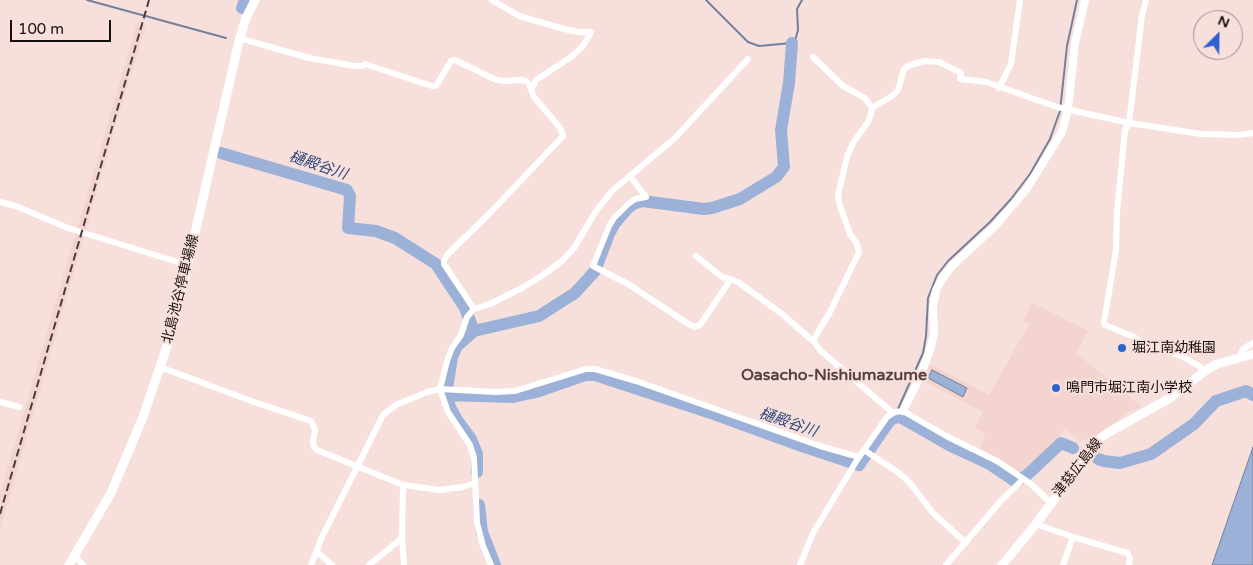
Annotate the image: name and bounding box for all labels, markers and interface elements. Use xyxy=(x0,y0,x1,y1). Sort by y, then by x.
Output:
scale bar xyxy=(12,10,114,42)
north arrow xyxy=(1193,10,1243,60)
text: N xyxy=(1215,12,1232,32)
text: 100 m xyxy=(18,20,64,38)
water label: 樋殿谷川 xyxy=(287,148,349,184)
street label: 北島池谷停車場線 xyxy=(159,233,203,345)
place label: 堀江南幼稚園 xyxy=(1132,340,1216,356)
marker: 堀江南幼稚園 xyxy=(1116,342,1128,354)
district label: Oasacho-Nishiumazume xyxy=(741,366,927,386)
place label: 鳴門市堀江南小学校 xyxy=(1066,380,1192,396)
marker: 鳴門市堀江南小学校 xyxy=(1050,382,1062,394)
water label: 樋殿谷川 xyxy=(757,405,819,441)
street label: 津慈広島線 xyxy=(1050,435,1106,501)

